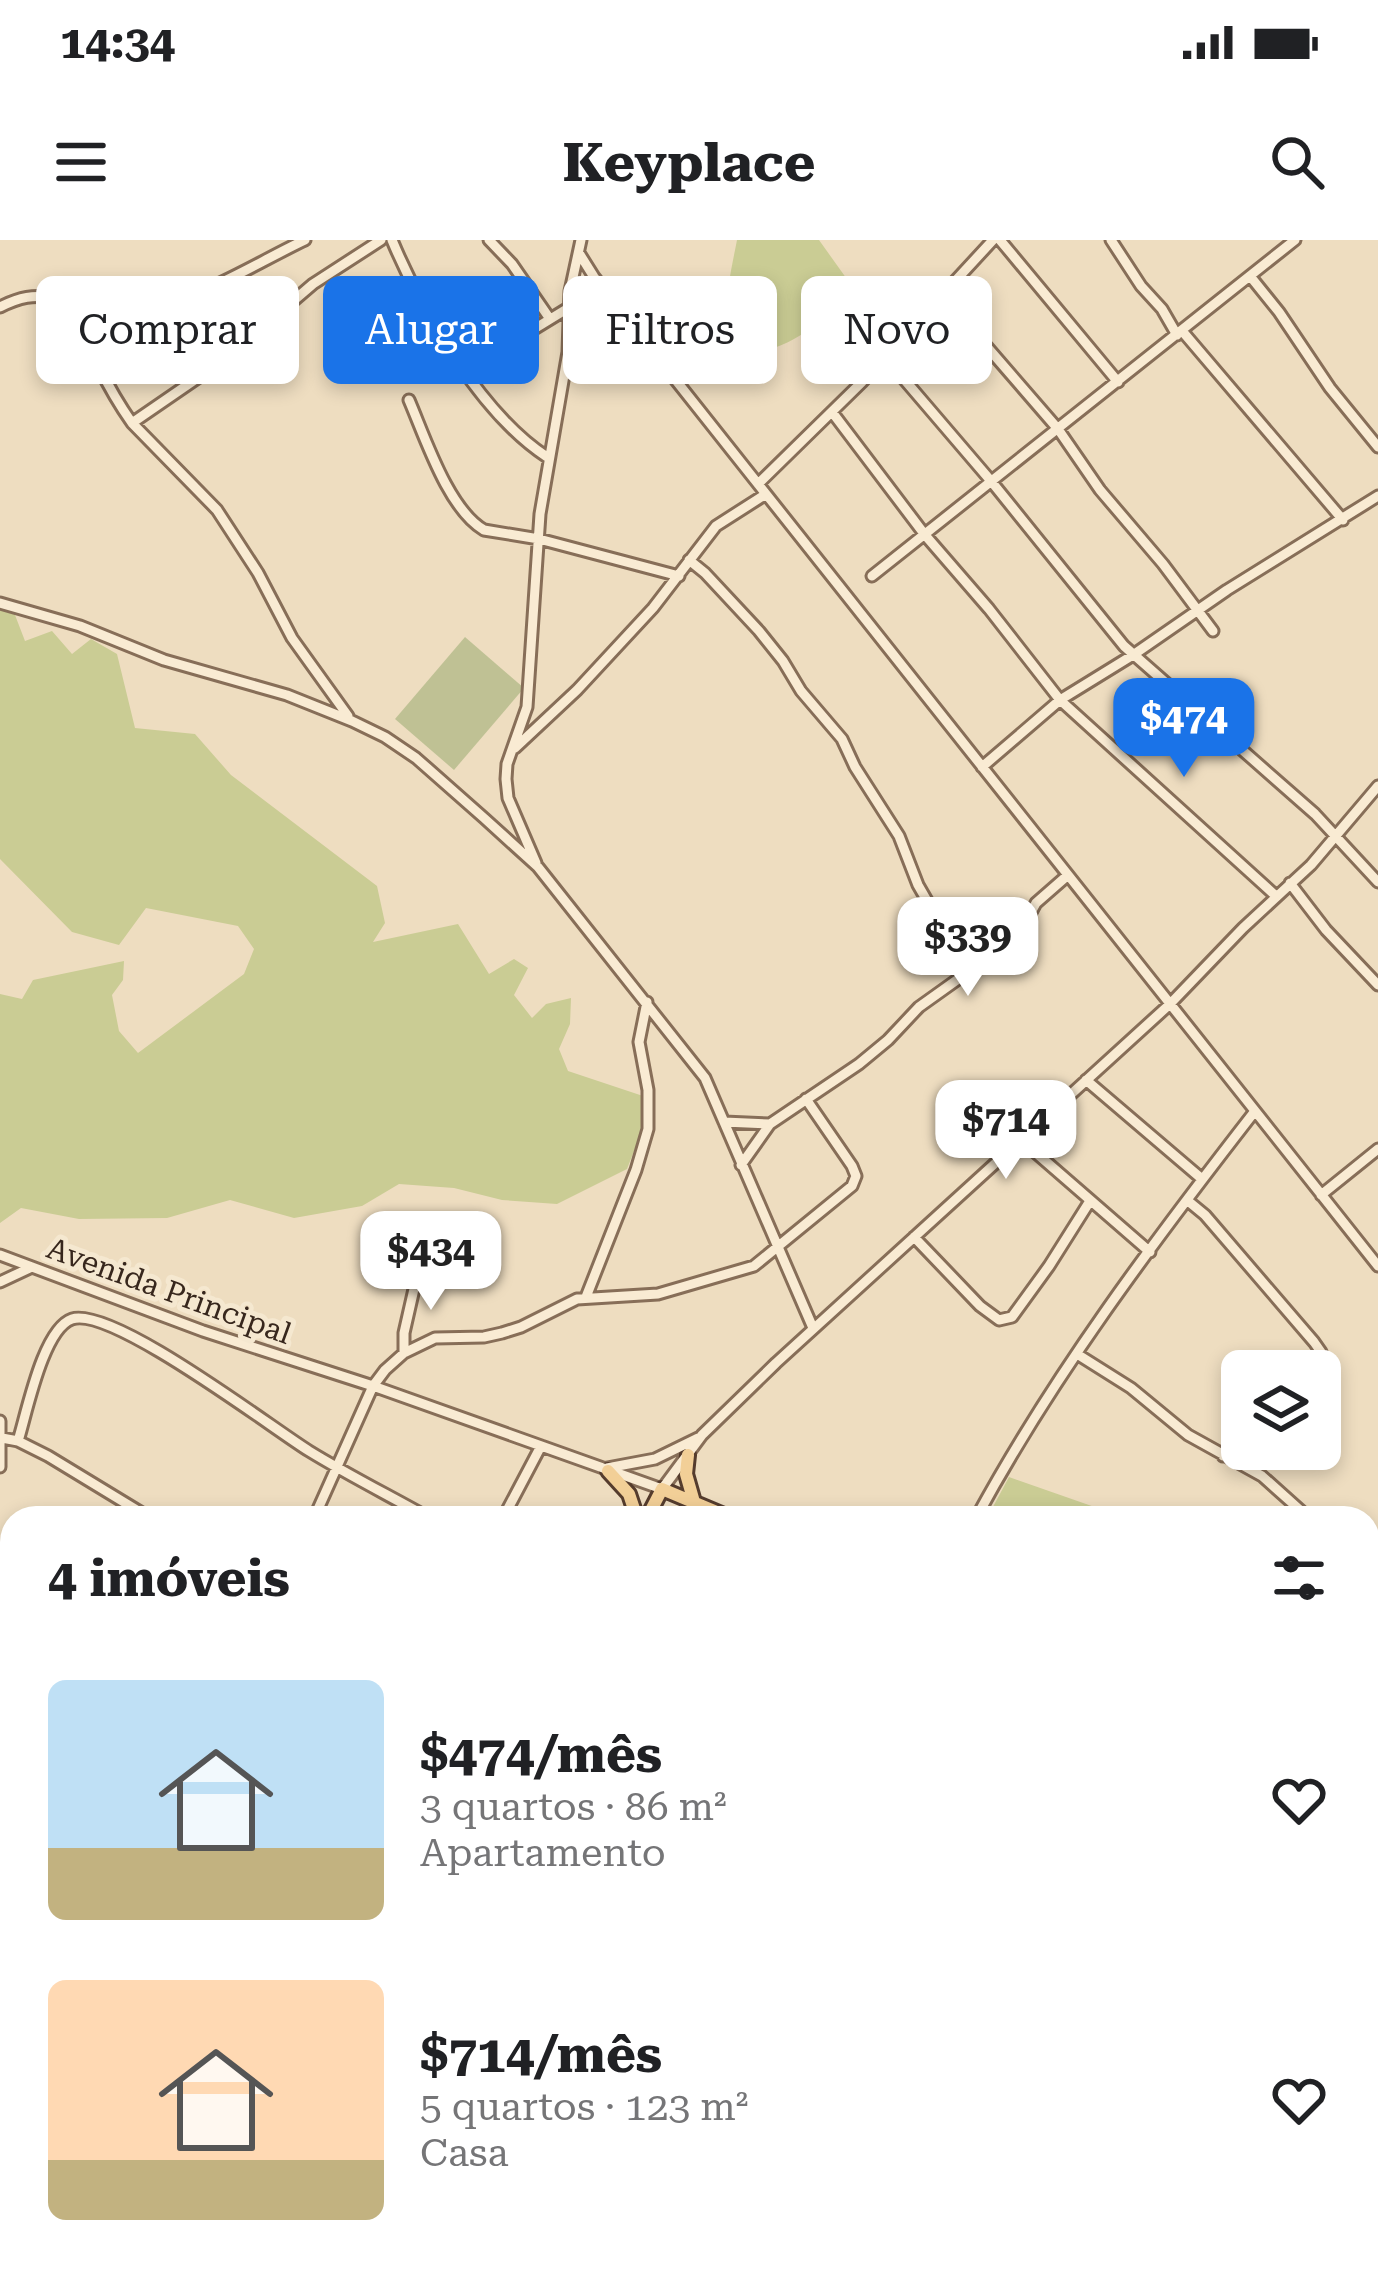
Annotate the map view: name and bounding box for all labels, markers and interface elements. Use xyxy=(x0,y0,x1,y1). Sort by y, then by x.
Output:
text: 14:34 xyxy=(60,16,175,69)
icon: menu xyxy=(48,129,114,195)
icon: search xyxy=(1264,129,1330,195)
text: Keyplace xyxy=(563,131,815,194)
chip: Comprar xyxy=(36,276,299,384)
chip: Alugar xyxy=(323,276,539,384)
chip: Filtros xyxy=(563,276,777,384)
chip: Novo xyxy=(801,276,992,384)
pin: $474 xyxy=(1113,678,1255,780)
text: $474 xyxy=(1140,694,1228,740)
pin: $339 xyxy=(897,897,1039,999)
text: $339 xyxy=(924,913,1012,959)
pin: $714 xyxy=(935,1080,1077,1182)
text: $714 xyxy=(962,1096,1050,1142)
pin: $434 xyxy=(360,1211,502,1313)
text: $434 xyxy=(387,1227,475,1273)
street label: Avenida Principal xyxy=(42,1230,296,1351)
map controls xyxy=(1221,1350,1341,1470)
button: layers xyxy=(1221,1350,1341,1470)
icon: filters xyxy=(1266,1545,1332,1611)
text: 4 imóveis xyxy=(48,1549,290,1608)
text: $474/mês xyxy=(420,1725,662,1784)
icon: home xyxy=(144,1728,288,1872)
icon: heart xyxy=(1266,1767,1332,1833)
text: 3 quartos · 86 m² xyxy=(420,1784,727,1830)
text: Apartamento xyxy=(420,1830,666,1876)
text: $714/mês xyxy=(420,2025,662,2084)
icon: home xyxy=(144,2028,288,2172)
icon: heart xyxy=(1266,2067,1332,2133)
text: 5 quartos · 123 m² xyxy=(420,2084,748,2130)
text: Casa xyxy=(420,2130,509,2176)

